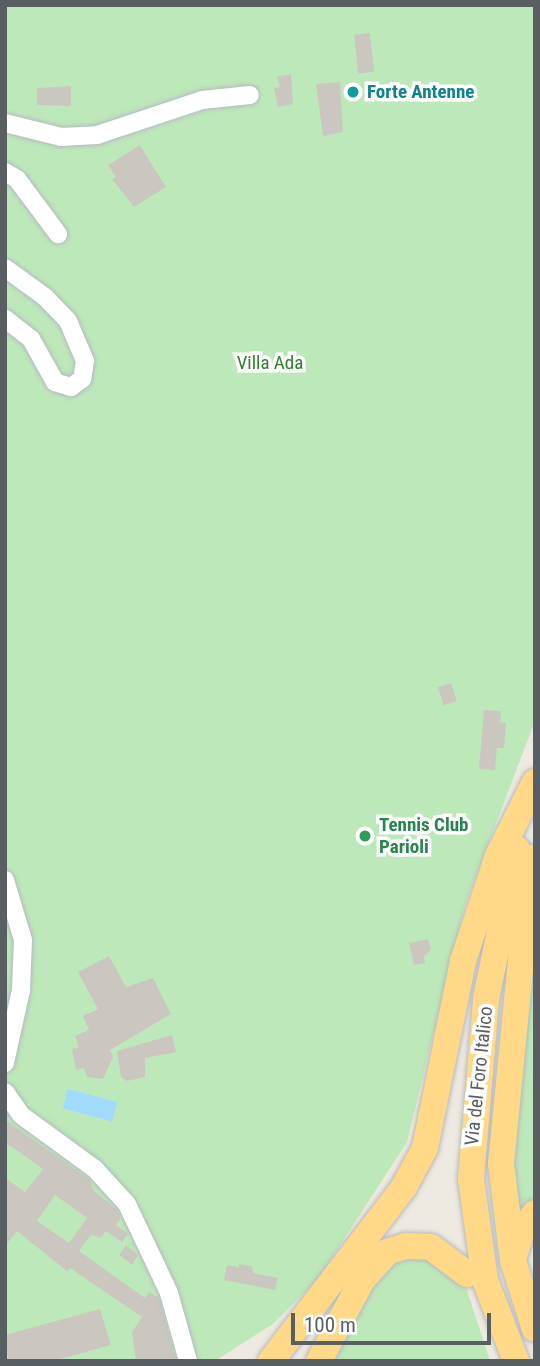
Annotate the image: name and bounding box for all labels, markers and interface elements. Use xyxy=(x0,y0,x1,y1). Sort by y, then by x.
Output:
place label: Forte Antenne xyxy=(367,81,474,103)
marker: Forte Antenne xyxy=(345,84,361,100)
park label: Villa Ada xyxy=(237,352,303,374)
place label: Tennis Club Parioli xyxy=(379,814,468,858)
marker: Tennis Club Parioli xyxy=(357,828,373,844)
street label: Via del Foro Italico xyxy=(460,1005,498,1147)
scale bar xyxy=(295,1300,494,1344)
text: 100 m xyxy=(304,1313,356,1337)

